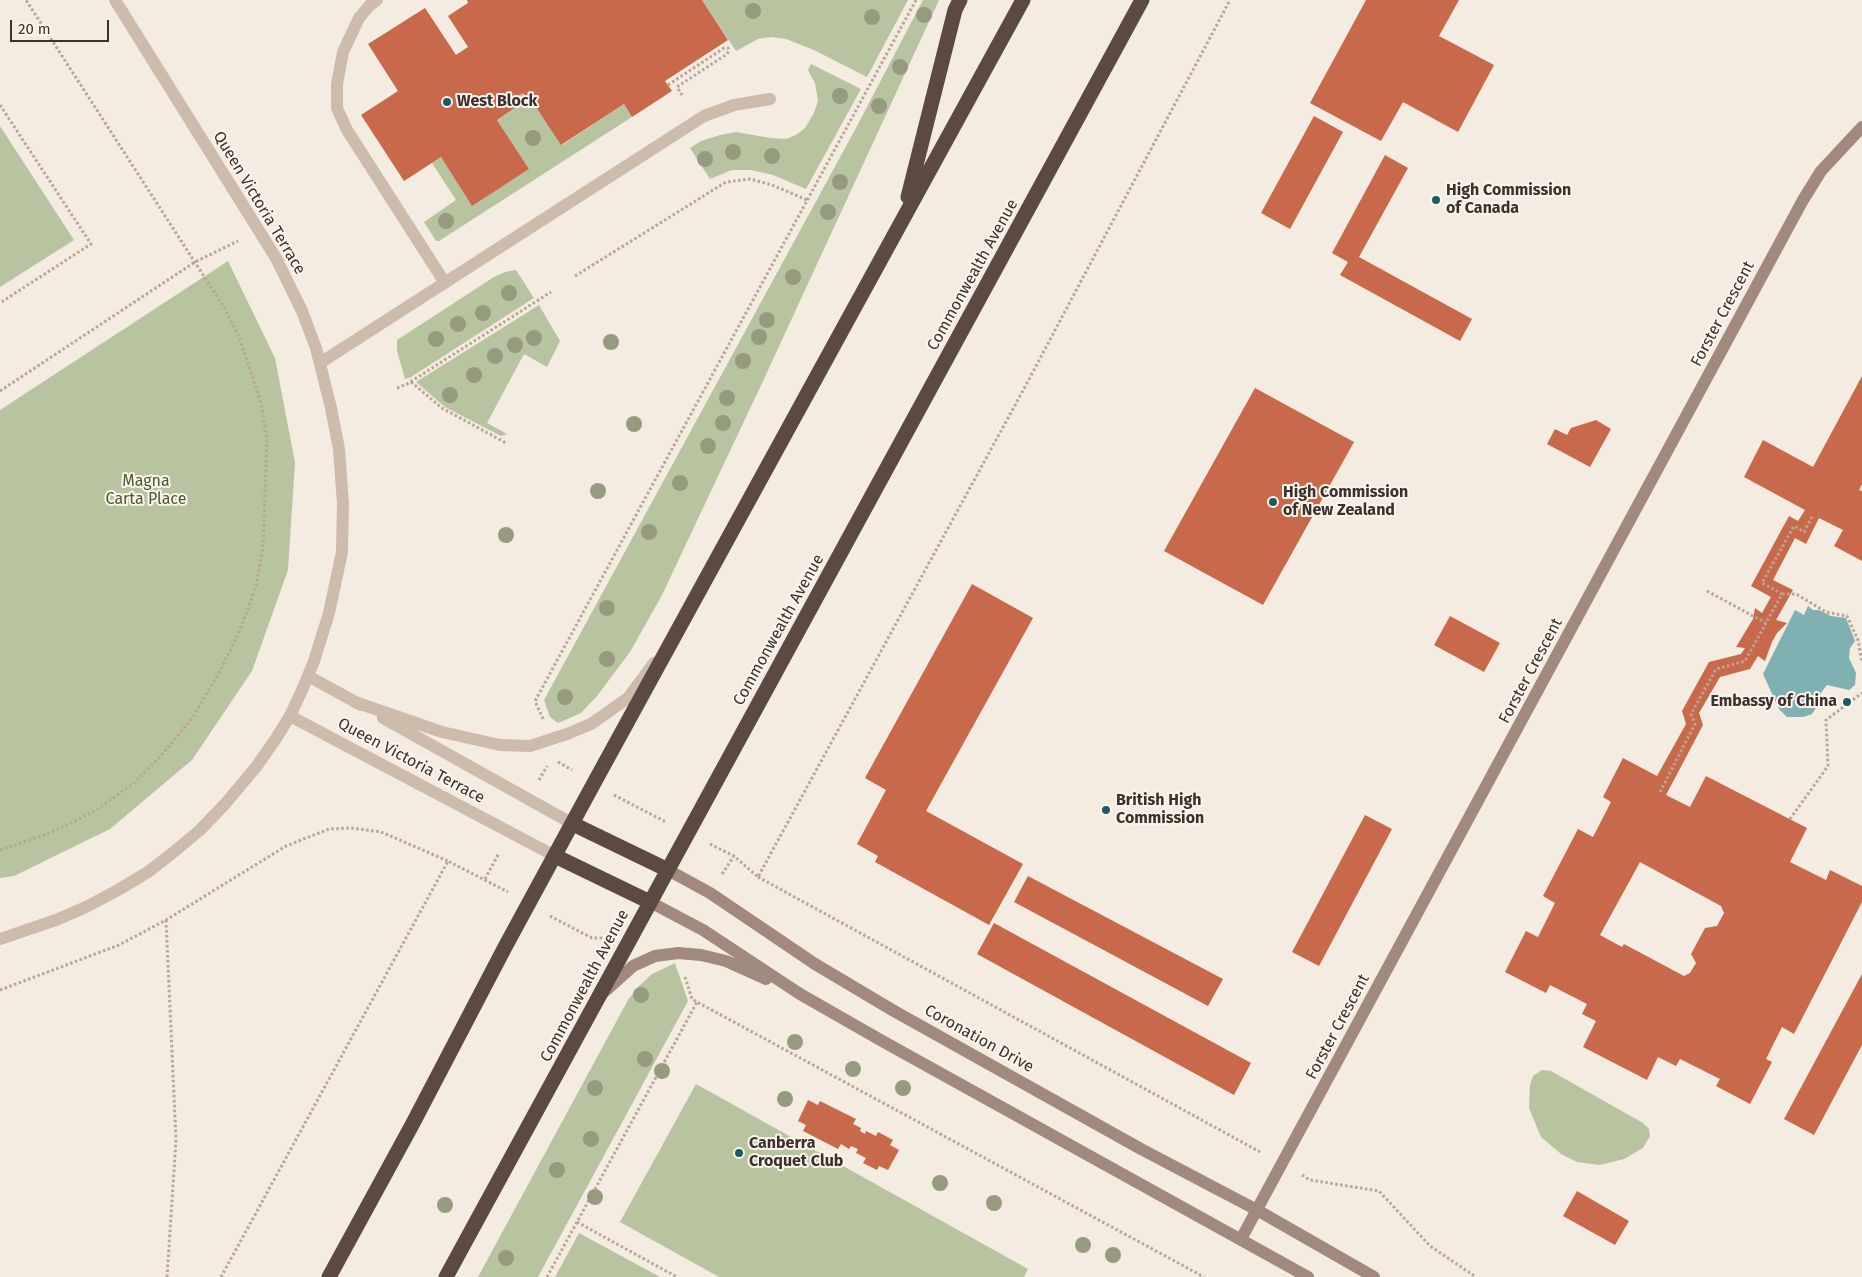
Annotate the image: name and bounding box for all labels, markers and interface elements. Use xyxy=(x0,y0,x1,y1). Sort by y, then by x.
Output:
scale bar xyxy=(12,10,111,42)
text: 20 m xyxy=(18,20,51,38)
place label: West Block xyxy=(457,92,537,112)
marker: West Block xyxy=(441,96,453,108)
street label: Queen Victoria Terrace xyxy=(209,128,309,278)
place label: High Commission of Canada xyxy=(1446,181,1571,219)
marker: High Commission of Canada xyxy=(1430,194,1442,206)
street label: Commonwealth Avenue xyxy=(923,196,1023,354)
street label: Forster Crescent xyxy=(1687,258,1759,370)
park label: Magna Carta Place xyxy=(106,472,186,510)
place label: High Commission of New Zealand xyxy=(1283,483,1408,521)
marker: High Commission of New Zealand xyxy=(1267,496,1279,508)
street label: Commonwealth Avenue xyxy=(729,551,829,709)
street label: Forster Crescent xyxy=(1495,615,1567,727)
place label: Embassy of China xyxy=(1710,692,1837,712)
marker: Embassy of China xyxy=(1841,696,1853,708)
street label: Queen Victoria Terrace xyxy=(334,714,488,808)
place label: British High Commission xyxy=(1116,791,1204,829)
marker: British High Commission xyxy=(1100,804,1112,816)
street label: Commonwealth Avenue xyxy=(537,906,633,1066)
street label: Forster Crescent xyxy=(1302,971,1374,1083)
street label: Coronation Drive xyxy=(921,1001,1037,1077)
place label: Canberra Croquet Club xyxy=(749,1134,843,1172)
marker: Canberra Croquet Club xyxy=(733,1147,745,1159)

